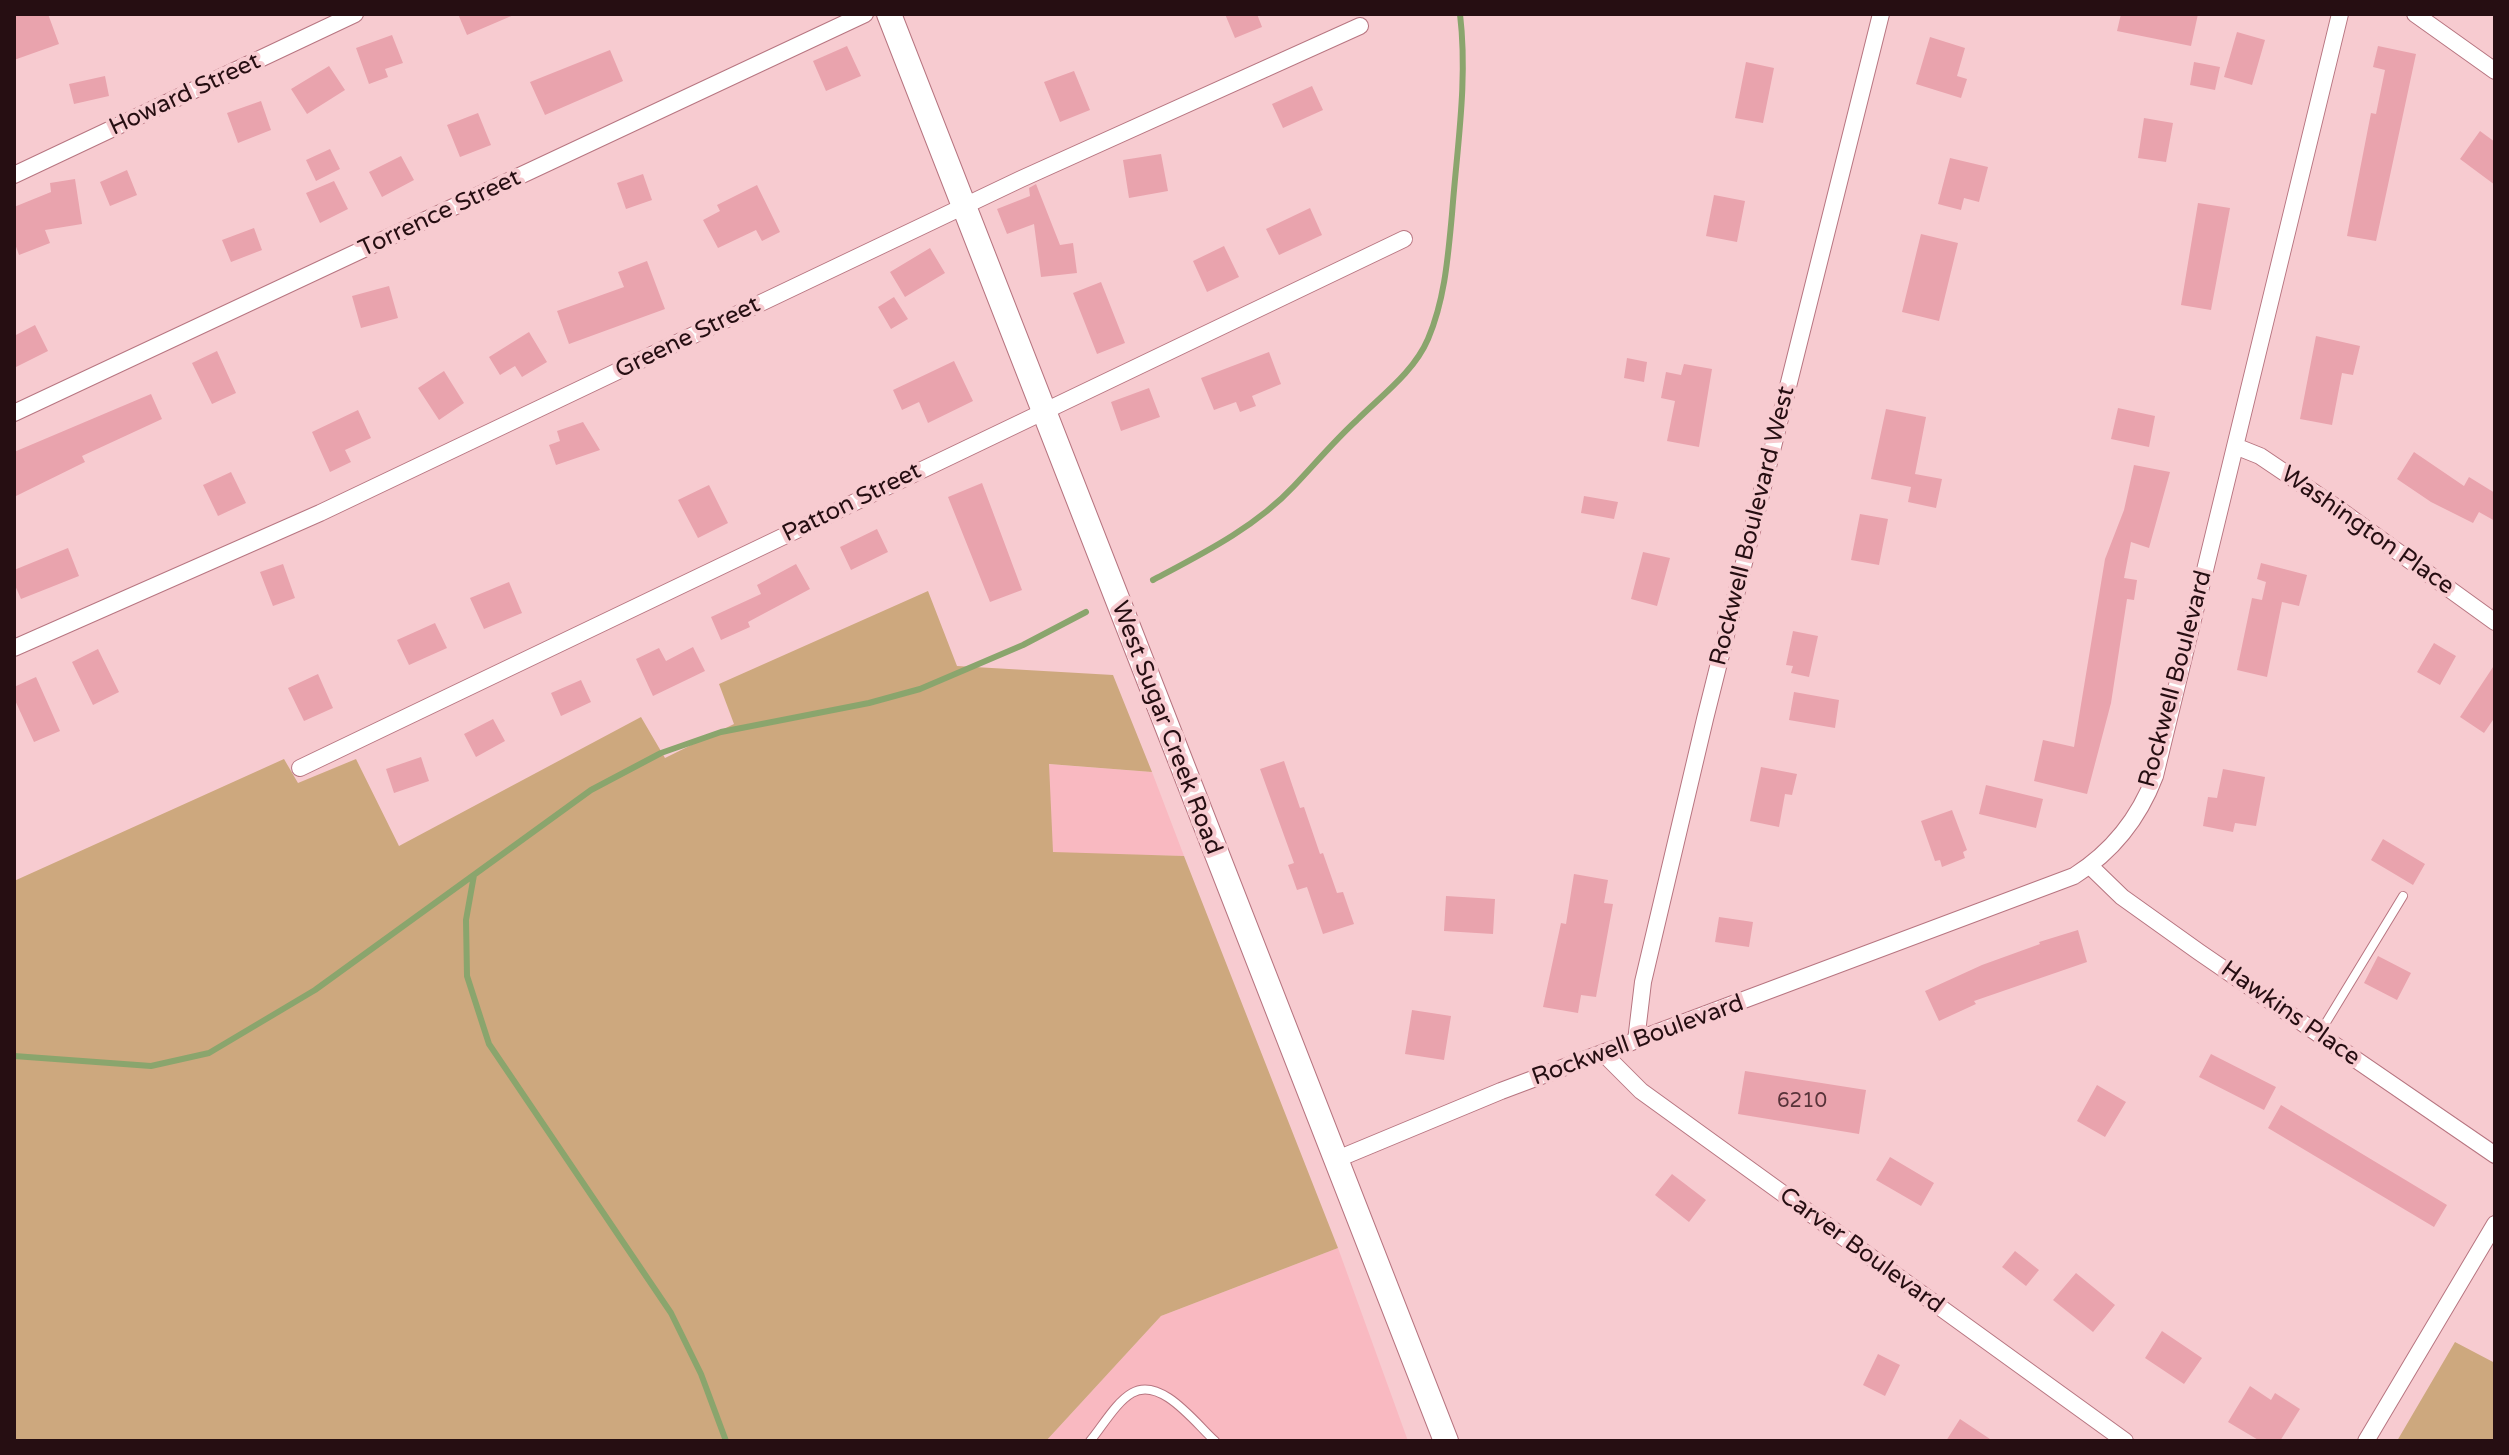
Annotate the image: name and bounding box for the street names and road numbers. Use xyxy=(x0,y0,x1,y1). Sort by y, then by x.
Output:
street label: Howard Street xyxy=(105,47,265,143)
street label: Torrence Street xyxy=(355,164,525,264)
street label: Greene Street xyxy=(611,291,765,385)
street label: Rockwell Boulevard West xyxy=(1704,383,1802,669)
street label: Patton Street xyxy=(778,457,926,549)
street label: Washington Place xyxy=(2275,460,2459,602)
street label: Rockwell Boulevard xyxy=(2133,567,2219,791)
street label: West Sugar Creek Road xyxy=(1104,597,1228,859)
street label: Hawkins Place xyxy=(2215,955,2365,1073)
street label: Rockwell Boulevard xyxy=(1528,989,1748,1093)
street label: Carver Boulevard xyxy=(1773,1182,1949,1320)

